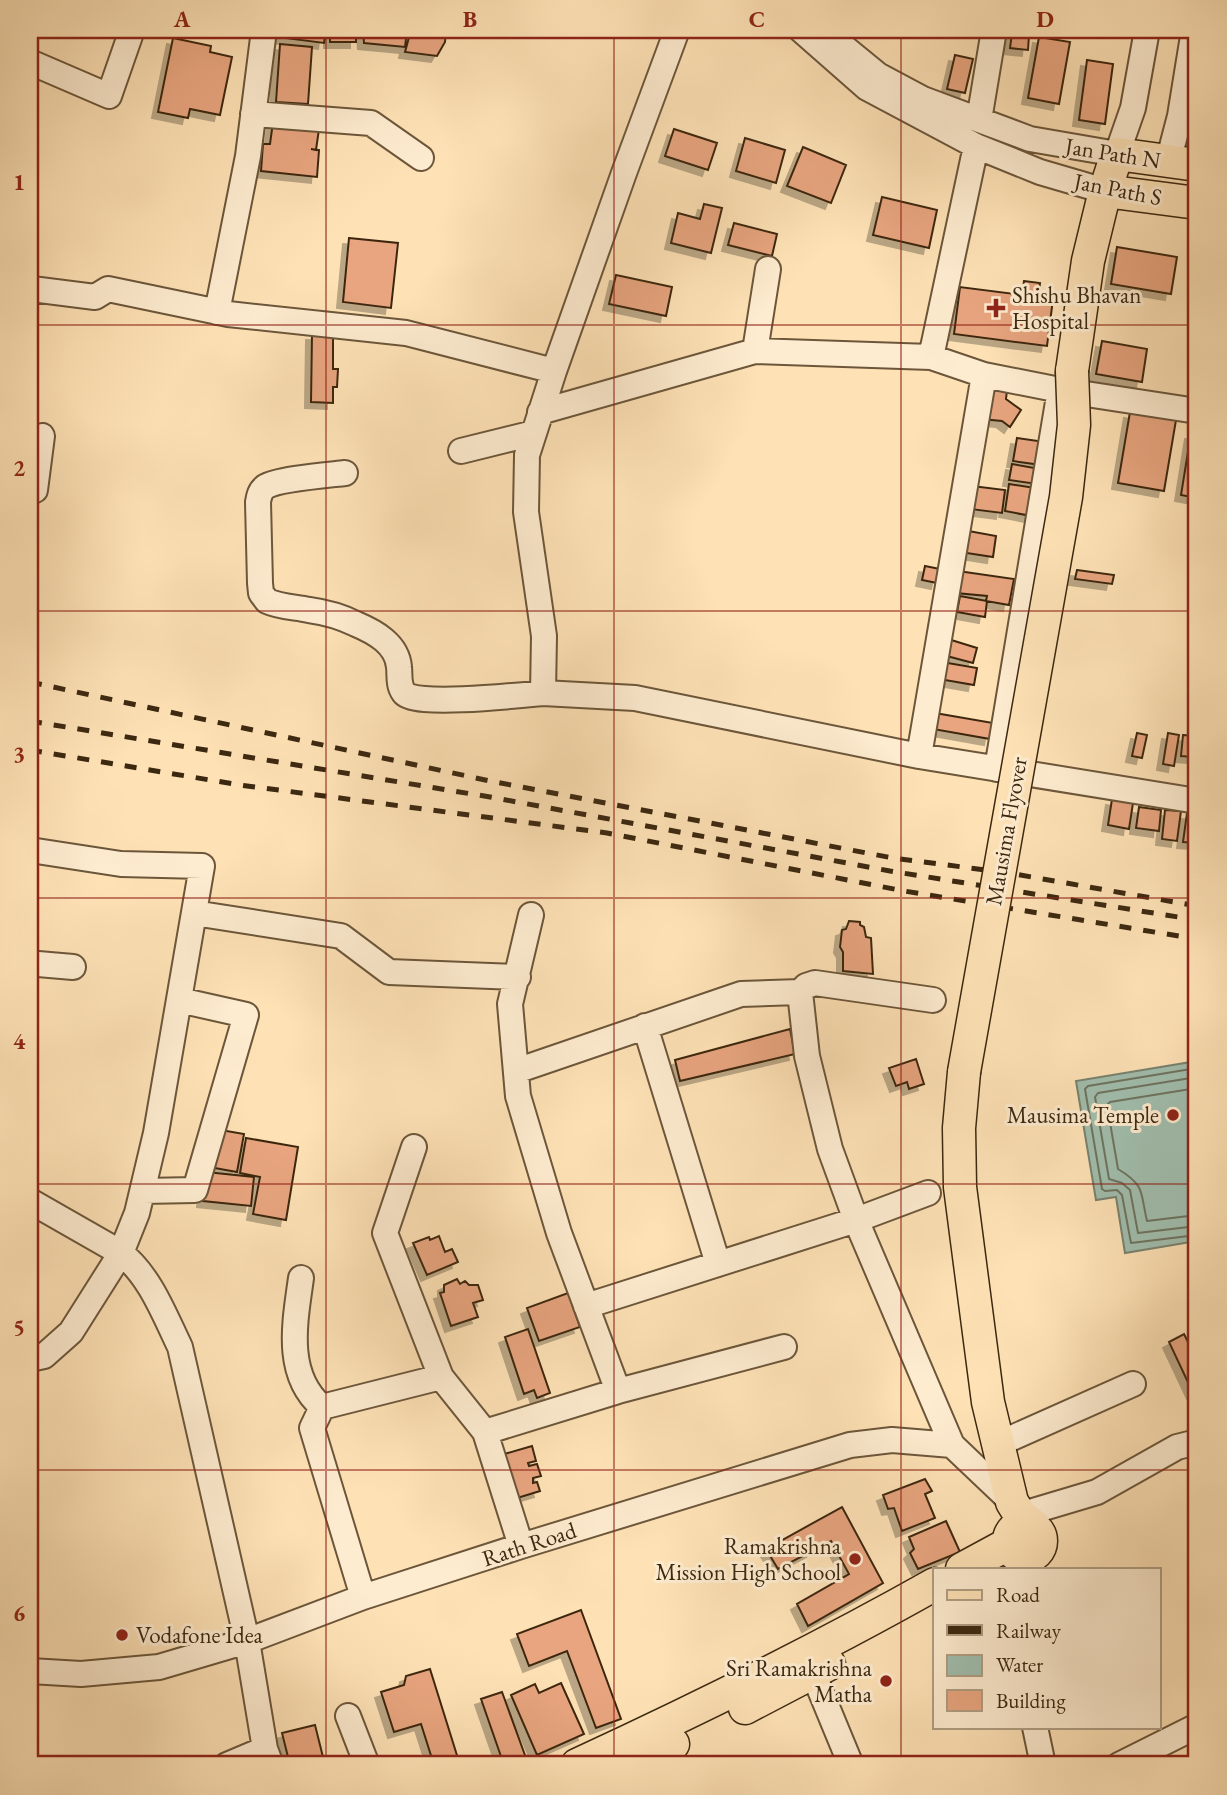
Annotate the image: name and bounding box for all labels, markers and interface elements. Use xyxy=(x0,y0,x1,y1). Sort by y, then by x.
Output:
text: A xyxy=(173,4,191,34)
text: B xyxy=(463,4,477,34)
text: C xyxy=(749,4,765,34)
text: D xyxy=(1036,4,1054,34)
street label: Jan Path N xyxy=(1061,130,1163,175)
street label: Jan Path S xyxy=(1070,165,1164,212)
text: 1 xyxy=(13,167,25,197)
place label: Shishu Bhavan Hospital xyxy=(1012,280,1141,336)
marker: Shishu Bhavan Hospital xyxy=(986,298,1006,318)
text: 2 xyxy=(13,453,25,483)
text: 3 xyxy=(13,739,25,769)
street label: Mausima Flyover xyxy=(978,754,1034,908)
text: 4 xyxy=(13,1026,26,1056)
place label: Mausima Temple xyxy=(1007,1100,1159,1130)
marker: Mausima Temple xyxy=(1165,1107,1181,1123)
text: 5 xyxy=(13,1312,25,1342)
street label: Rath Road xyxy=(478,1515,580,1573)
place label: Ramakrishna Mission High School xyxy=(655,1531,842,1587)
marker: Ramakrishna Mission High School xyxy=(847,1551,863,1567)
legend xyxy=(933,1568,1160,1728)
text: Road xyxy=(996,1581,1040,1608)
text: 6 xyxy=(13,1598,25,1628)
text: Railway xyxy=(996,1617,1062,1644)
place label: Vodafone Idea xyxy=(136,1620,264,1650)
marker: Vodafone Idea xyxy=(114,1627,130,1643)
text: Water xyxy=(996,1651,1043,1678)
place label: Sri Ramakrishna Matha xyxy=(726,1653,873,1709)
marker: Sri Ramakrishna Matha xyxy=(878,1673,894,1689)
text: Building xyxy=(996,1687,1066,1714)

